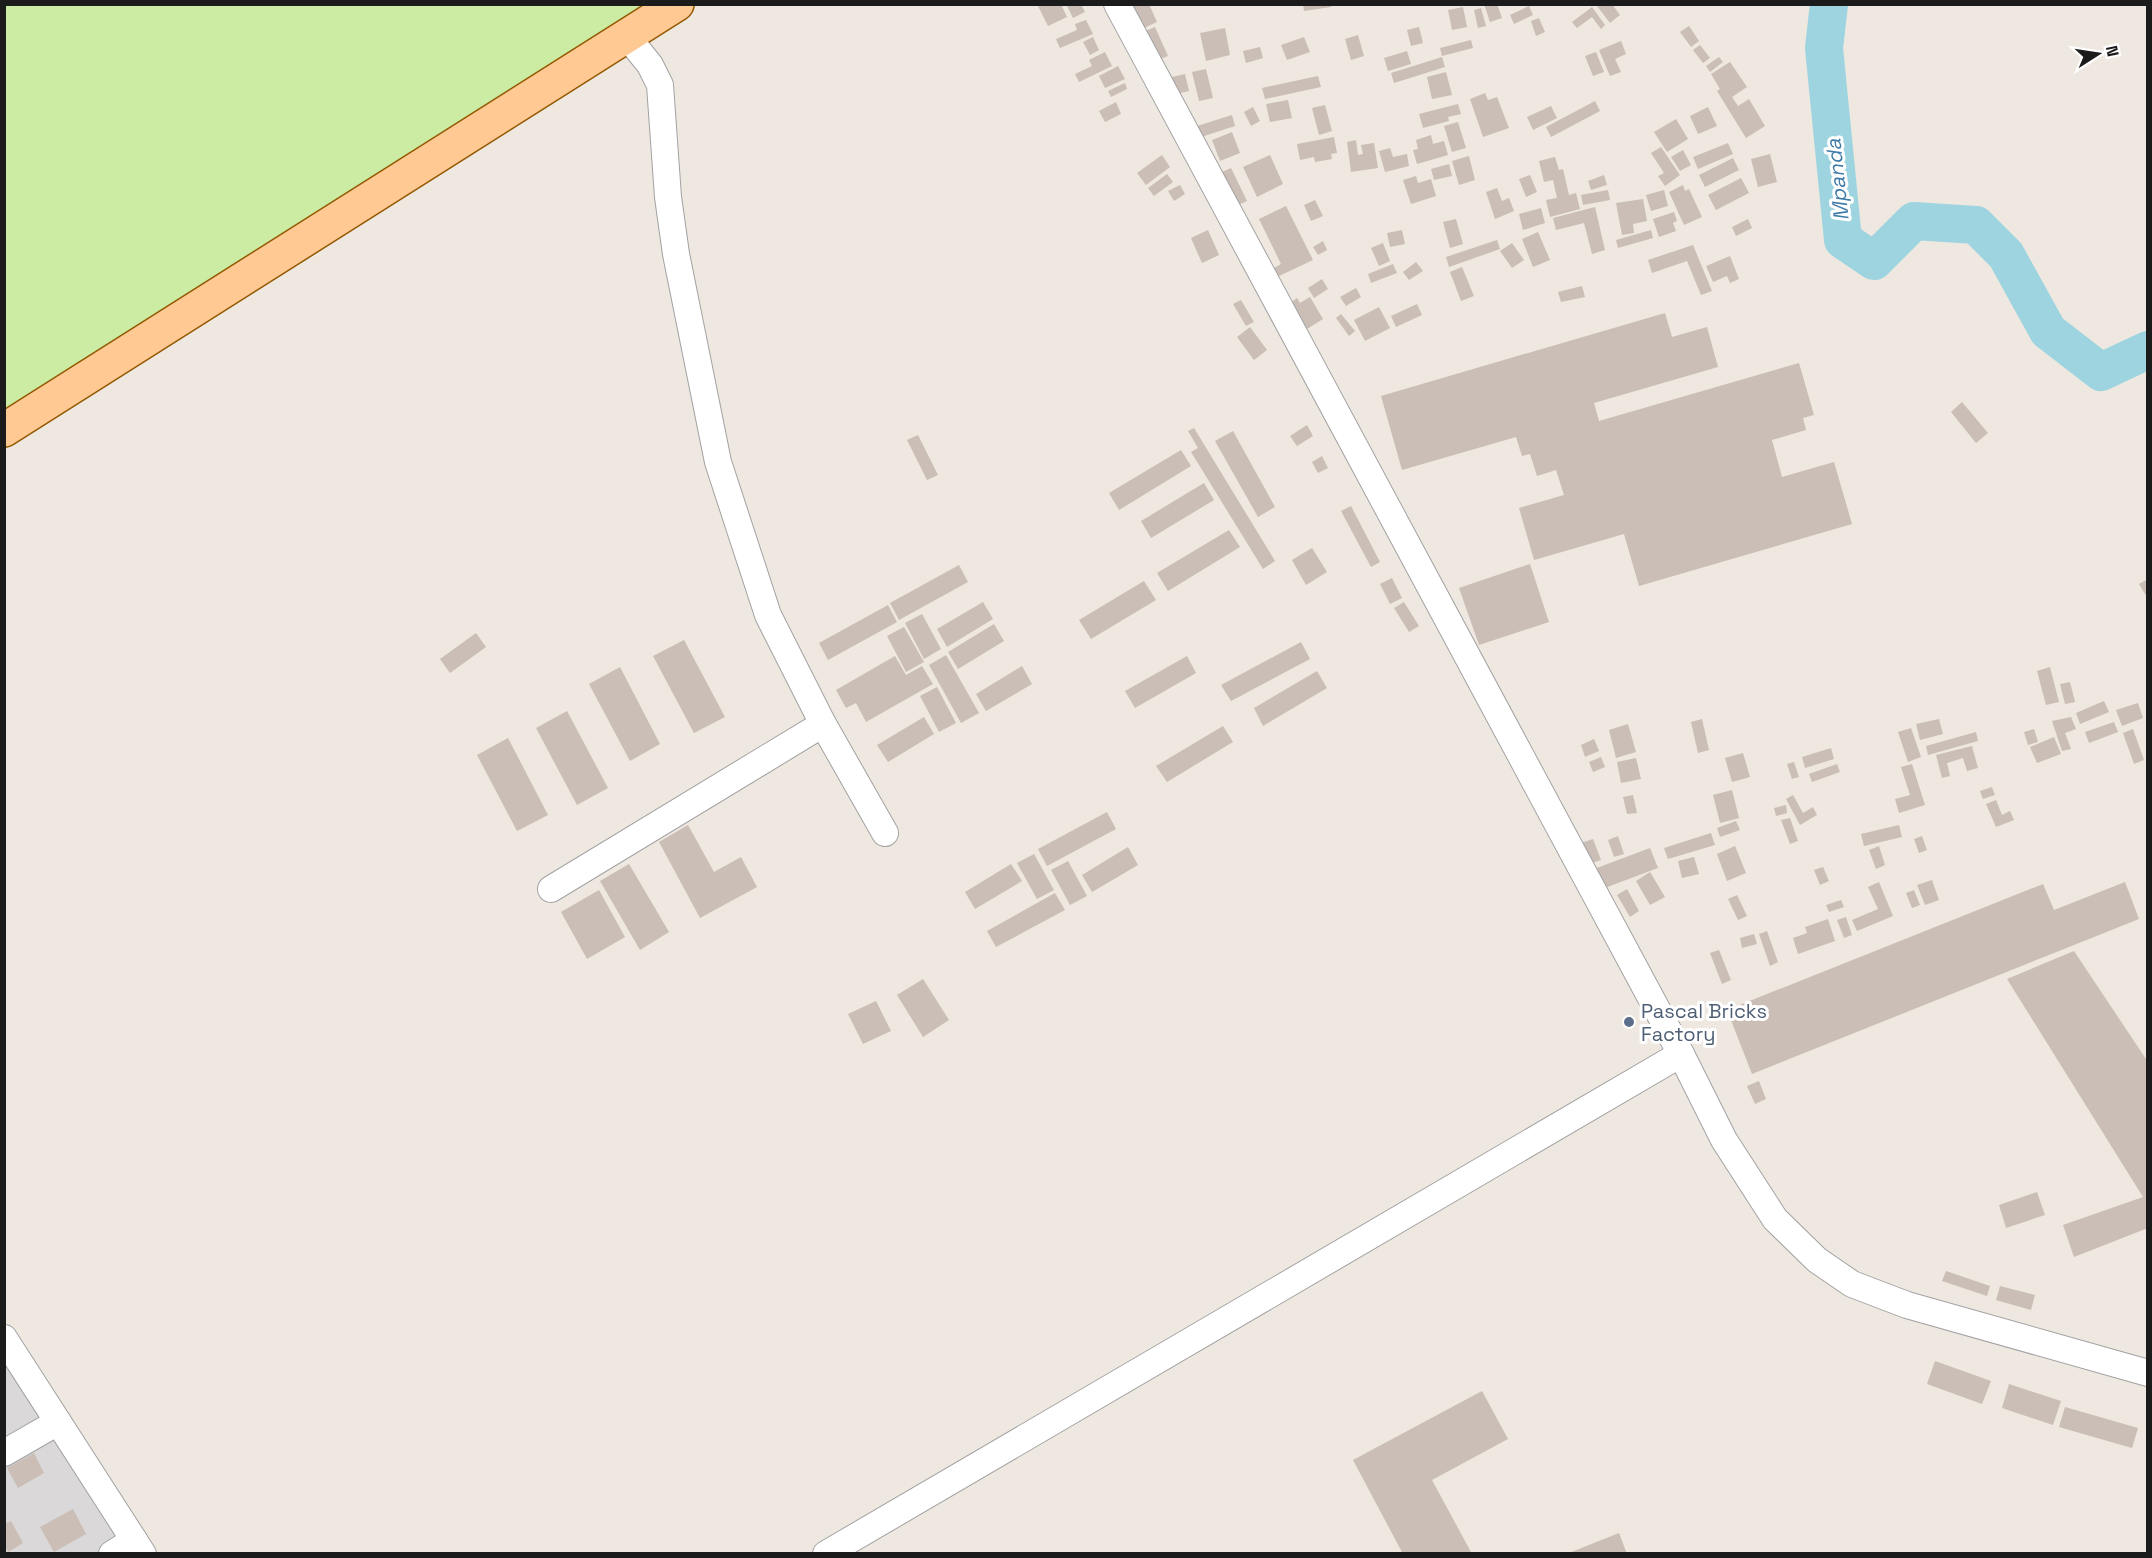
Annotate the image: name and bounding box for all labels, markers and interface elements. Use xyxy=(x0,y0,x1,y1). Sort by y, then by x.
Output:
north arrow xyxy=(2068,24,2128,84)
text: N xyxy=(2101,44,2124,58)
water label: Mpanda xyxy=(1819,137,1855,222)
place label: Pascal Bricks Factory xyxy=(1641,998,1767,1047)
marker: Pascal Bricks Factory xyxy=(1622,1015,1636,1029)

